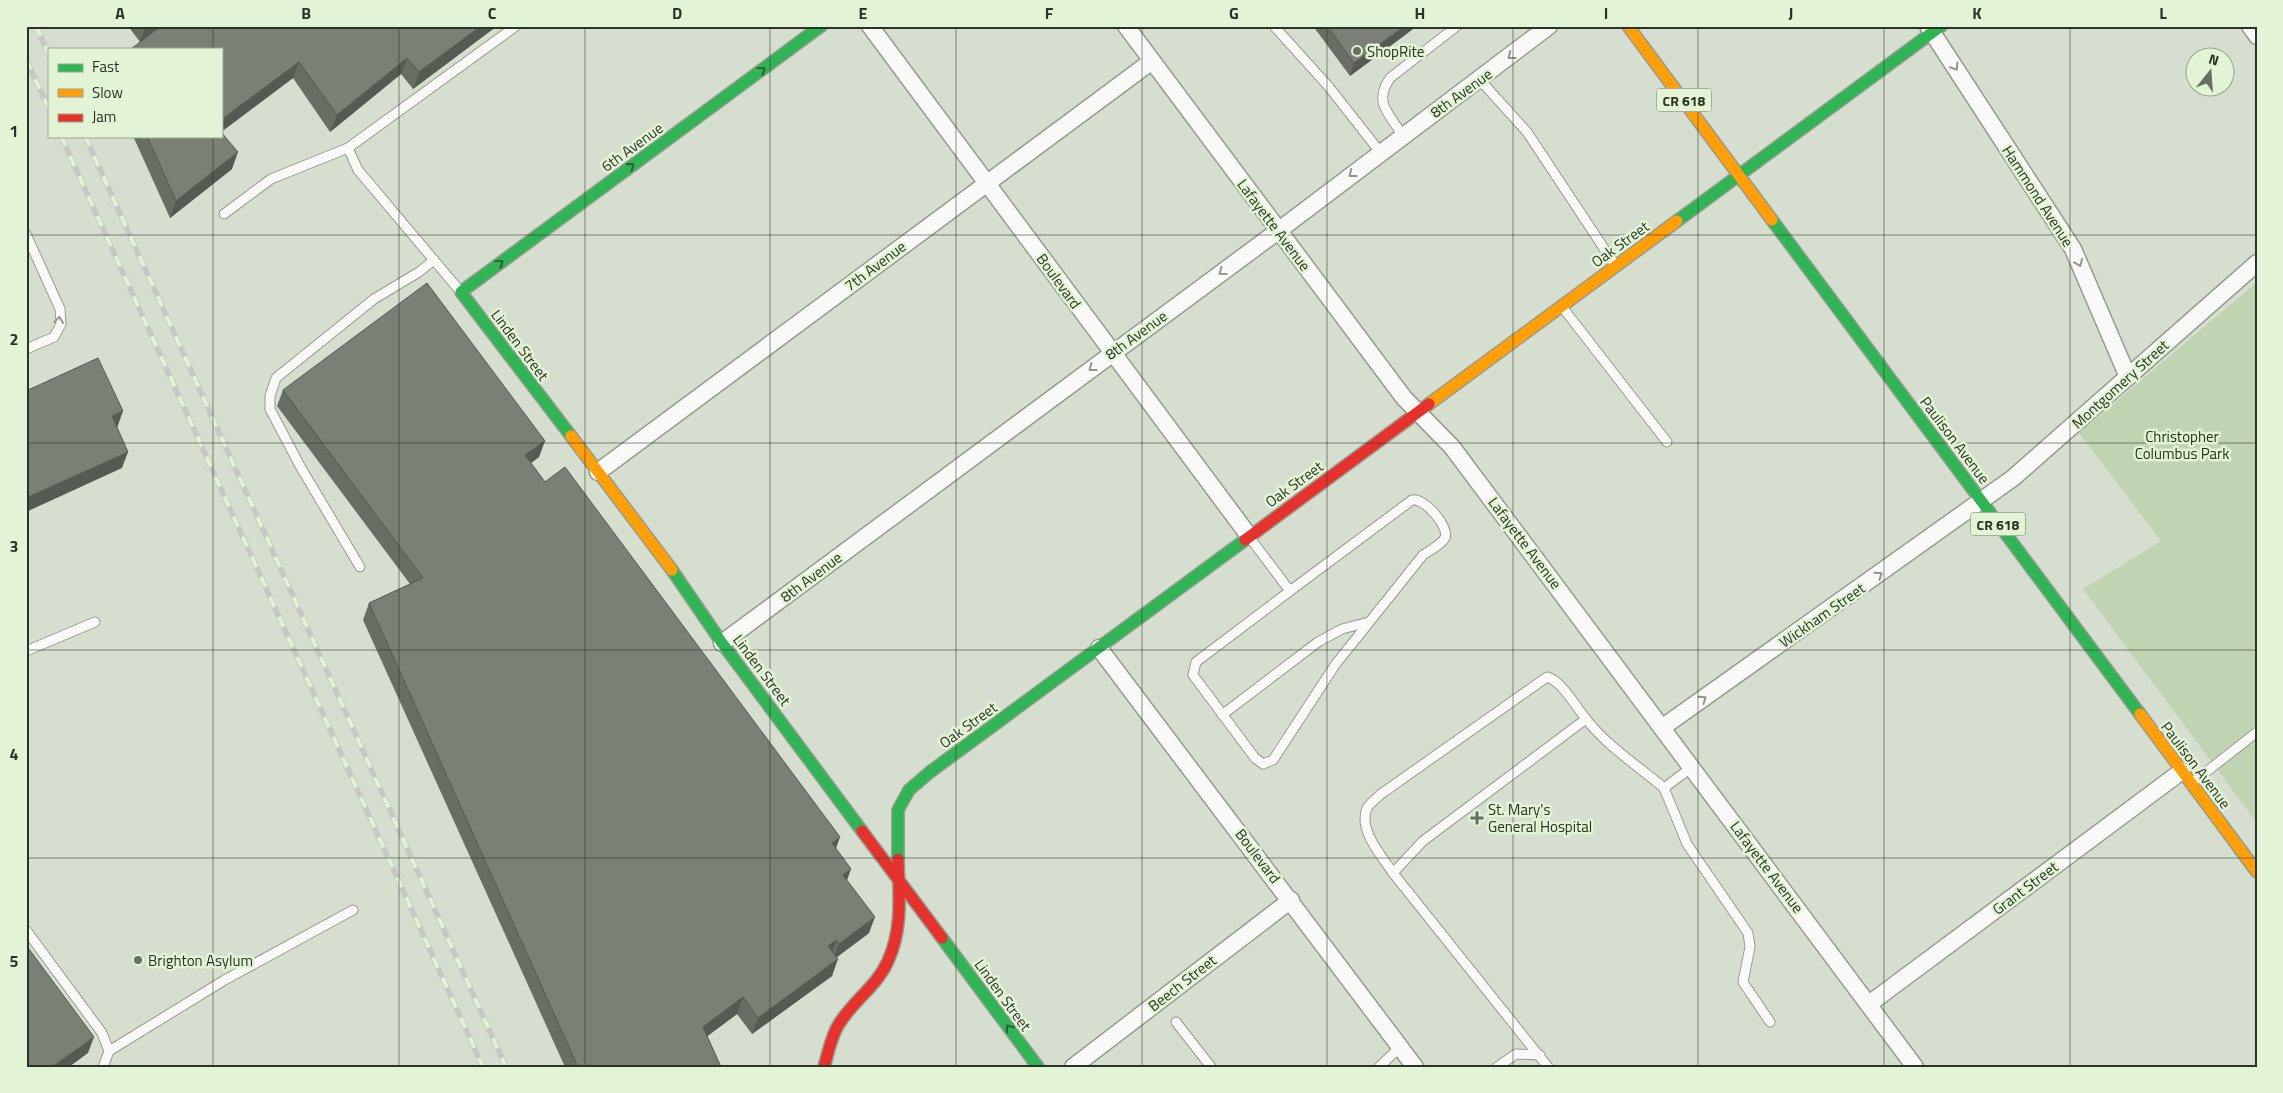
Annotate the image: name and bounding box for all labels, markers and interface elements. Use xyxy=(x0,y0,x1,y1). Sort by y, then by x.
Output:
text: A xyxy=(115,1,125,25)
text: B xyxy=(301,1,311,25)
text: C xyxy=(488,1,497,25)
text: D xyxy=(672,1,682,25)
text: E xyxy=(859,1,868,25)
text: F xyxy=(1045,1,1054,25)
text: G xyxy=(1229,1,1239,25)
text: H xyxy=(1415,1,1425,25)
text: I xyxy=(1604,1,1608,25)
text: J xyxy=(1789,1,1793,25)
text: K xyxy=(1972,1,1982,25)
text: L xyxy=(2159,1,2167,25)
place label: ShopRite xyxy=(1367,40,1424,63)
marker: ShopRite xyxy=(1351,45,1363,57)
legend xyxy=(48,48,222,138)
north arrow xyxy=(2186,48,2236,98)
text: N xyxy=(2206,48,2222,71)
one-way arrow xyxy=(1508,51,1517,59)
text: Fast xyxy=(92,55,120,78)
one-way arrow xyxy=(1949,61,1958,71)
street label: 8th Avenue xyxy=(1425,63,1497,123)
one-way arrow xyxy=(756,67,766,76)
text: Slow xyxy=(92,81,123,104)
road number: CR 618 xyxy=(1656,88,1712,112)
text: Jam xyxy=(92,105,116,128)
street label: 6th Avenue xyxy=(596,117,668,177)
text: 1 xyxy=(10,119,18,143)
street label: Hammond Avenue xyxy=(1997,141,2079,251)
one-way arrow xyxy=(625,164,634,172)
one-way arrow xyxy=(1348,168,1358,177)
street label: Lafayette Avenue xyxy=(1232,174,1316,276)
street label: Oak Street xyxy=(1586,215,1654,273)
street label: 7th Avenue xyxy=(839,235,911,297)
street label: Boulevard xyxy=(1031,249,1087,313)
one-way arrow xyxy=(2073,259,2083,267)
one-way arrow xyxy=(494,260,504,269)
one-way arrow xyxy=(1219,265,1228,275)
street label: Linden Street xyxy=(486,305,555,386)
street label: 8th Avenue xyxy=(1100,305,1172,365)
one-way arrow xyxy=(53,316,64,324)
text: 2 xyxy=(10,327,18,351)
street label: Montgomery Street xyxy=(2066,334,2174,434)
one-way arrow xyxy=(1088,362,1098,371)
street label: Paulison Avenue xyxy=(1914,391,1996,489)
park label: Christopher Columbus Park xyxy=(2135,425,2229,465)
street label: Oak Street xyxy=(1260,455,1328,513)
street label: Lafayette Avenue xyxy=(1483,492,1567,594)
road number: CR 618 xyxy=(1970,512,2026,536)
text: 3 xyxy=(10,534,18,558)
street label: 8th Avenue xyxy=(775,546,847,608)
one-way arrow xyxy=(1873,572,1882,581)
street label: Wickham Street xyxy=(1774,576,1870,653)
street label: Linden Street xyxy=(728,630,797,711)
street label: Oak Street xyxy=(934,696,1002,754)
one-way arrow xyxy=(1697,696,1707,705)
street label: Paulison Avenue xyxy=(2155,716,2237,814)
text: 4 xyxy=(10,742,19,766)
place label: St. Mary's General Hospital xyxy=(1488,798,1592,838)
marker: St. Mary's General Hospital xyxy=(1470,811,1484,825)
street label: Lafayette Avenue xyxy=(1725,816,1809,918)
street label: Boulevard xyxy=(1230,824,1286,888)
street label: Grant Street xyxy=(1987,855,2063,920)
text: 5 xyxy=(10,949,19,973)
place label: Brighton Asylum xyxy=(148,949,253,972)
street label: Beech Street xyxy=(1143,949,1222,1017)
marker: Brighton Asylum xyxy=(132,954,144,966)
street label: Linden Street xyxy=(969,954,1037,1036)
one-way arrow xyxy=(1005,1024,1015,1033)

